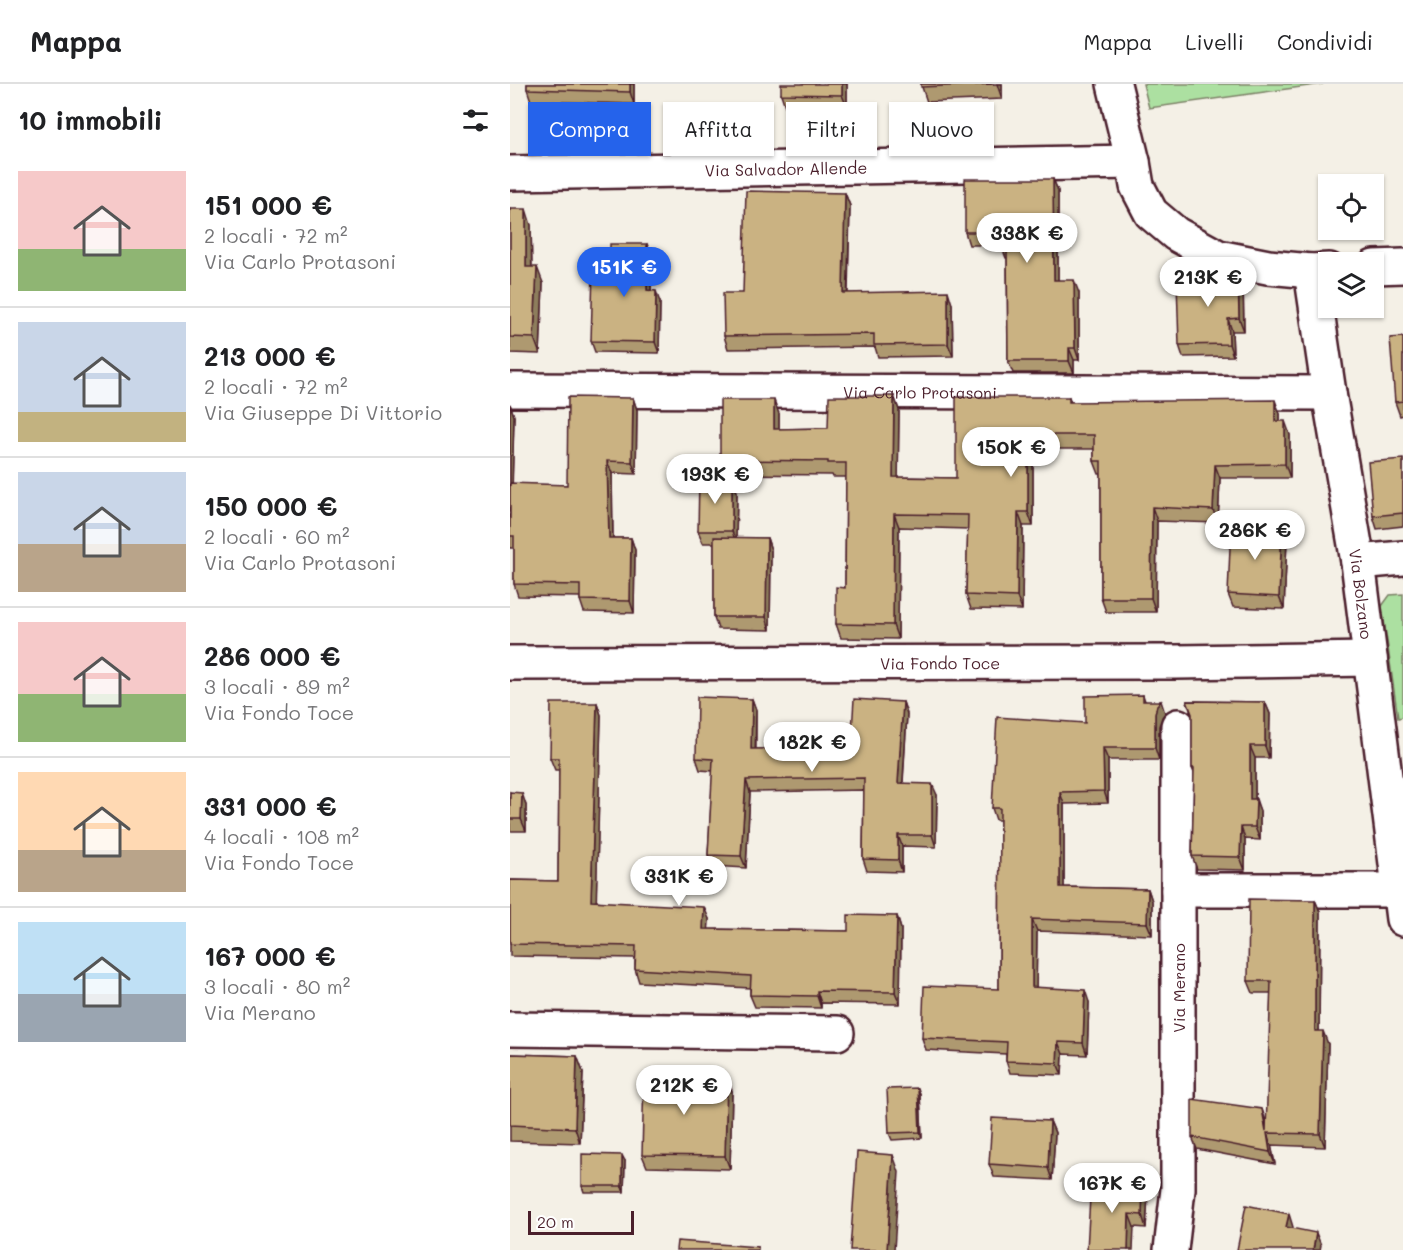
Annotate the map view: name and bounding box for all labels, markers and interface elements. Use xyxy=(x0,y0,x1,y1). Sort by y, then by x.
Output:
text: Mappa xyxy=(30,23,122,59)
text: Mappa xyxy=(1084,28,1152,55)
text: Livelli xyxy=(1185,28,1244,55)
text: Condividi xyxy=(1277,28,1373,55)
chip: Compra xyxy=(528,102,651,156)
chip: Affitta xyxy=(663,102,774,156)
chip: Filtri xyxy=(786,102,877,156)
chip: Nuovo xyxy=(889,102,994,156)
text: 10 immobili xyxy=(18,103,163,137)
icon: filters xyxy=(459,104,492,137)
street label: Via Salvador Allende xyxy=(705,156,867,180)
map controls xyxy=(1318,174,1384,318)
button: locate xyxy=(1318,174,1384,240)
text: 151 000 € xyxy=(204,188,332,222)
icon: home xyxy=(66,195,138,267)
pin: 338K € xyxy=(978,213,1076,264)
text: 338K € xyxy=(991,219,1063,245)
text: 2 locali · 72 m² xyxy=(204,222,347,248)
pin: 151K € xyxy=(575,247,673,298)
text: Via Carlo Protasoni xyxy=(204,248,396,274)
button: layers xyxy=(1318,252,1384,318)
text: 151K € xyxy=(591,253,657,279)
pin: 213K € xyxy=(1159,257,1257,308)
text: 213K € xyxy=(1174,263,1242,289)
text: 213 000 € xyxy=(204,339,336,373)
icon: home xyxy=(66,346,138,418)
text: 2 locali · 72 m² xyxy=(204,373,347,399)
street label: Via Carlo Protasoni xyxy=(843,381,997,402)
text: Via Giuseppe Di Vittorio xyxy=(204,399,442,425)
pin: 150K € xyxy=(962,427,1060,478)
text: 150K € xyxy=(976,433,1046,459)
pin: 193K € xyxy=(666,454,764,505)
text: 193K € xyxy=(680,460,750,486)
text: 150 000 € xyxy=(204,489,337,523)
icon: home xyxy=(66,496,138,568)
pin: 286K € xyxy=(1206,510,1304,561)
text: 286K € xyxy=(1219,516,1291,542)
text: 2 locali · 60 m² xyxy=(204,523,350,549)
street label: Via Bolzano xyxy=(1345,547,1378,640)
text: Via Carlo Protasoni xyxy=(204,549,396,575)
text: 286 000 € xyxy=(204,639,340,673)
icon: home xyxy=(66,646,138,718)
street label: Via Fondo Toce xyxy=(880,652,1000,673)
text: 3 locali · 89 m² xyxy=(204,673,350,699)
text: Via Fondo Toce xyxy=(204,699,354,725)
pin: 182K € xyxy=(763,722,861,773)
text: 182K € xyxy=(777,728,847,754)
text: 331 000 € xyxy=(204,789,337,823)
icon: home xyxy=(66,796,138,868)
text: 4 locali · 108 m² xyxy=(204,823,359,849)
text: Via Fondo Toce xyxy=(204,849,354,875)
pin: 331K € xyxy=(630,856,728,907)
text: 331K € xyxy=(644,862,714,888)
text: 167 000 € xyxy=(204,939,336,973)
street label: Via Merano xyxy=(1168,943,1189,1033)
icon: home xyxy=(66,946,138,1018)
text: 3 locali · 80 m² xyxy=(204,973,350,999)
text: Via Merano xyxy=(204,999,316,1025)
pin: 212K € xyxy=(635,1065,733,1116)
text: 212K € xyxy=(650,1071,718,1097)
pin: 167K € xyxy=(1063,1163,1161,1214)
text: 167K € xyxy=(1078,1169,1146,1195)
scale bar xyxy=(528,1208,634,1236)
text: 20 m xyxy=(537,1211,574,1232)

